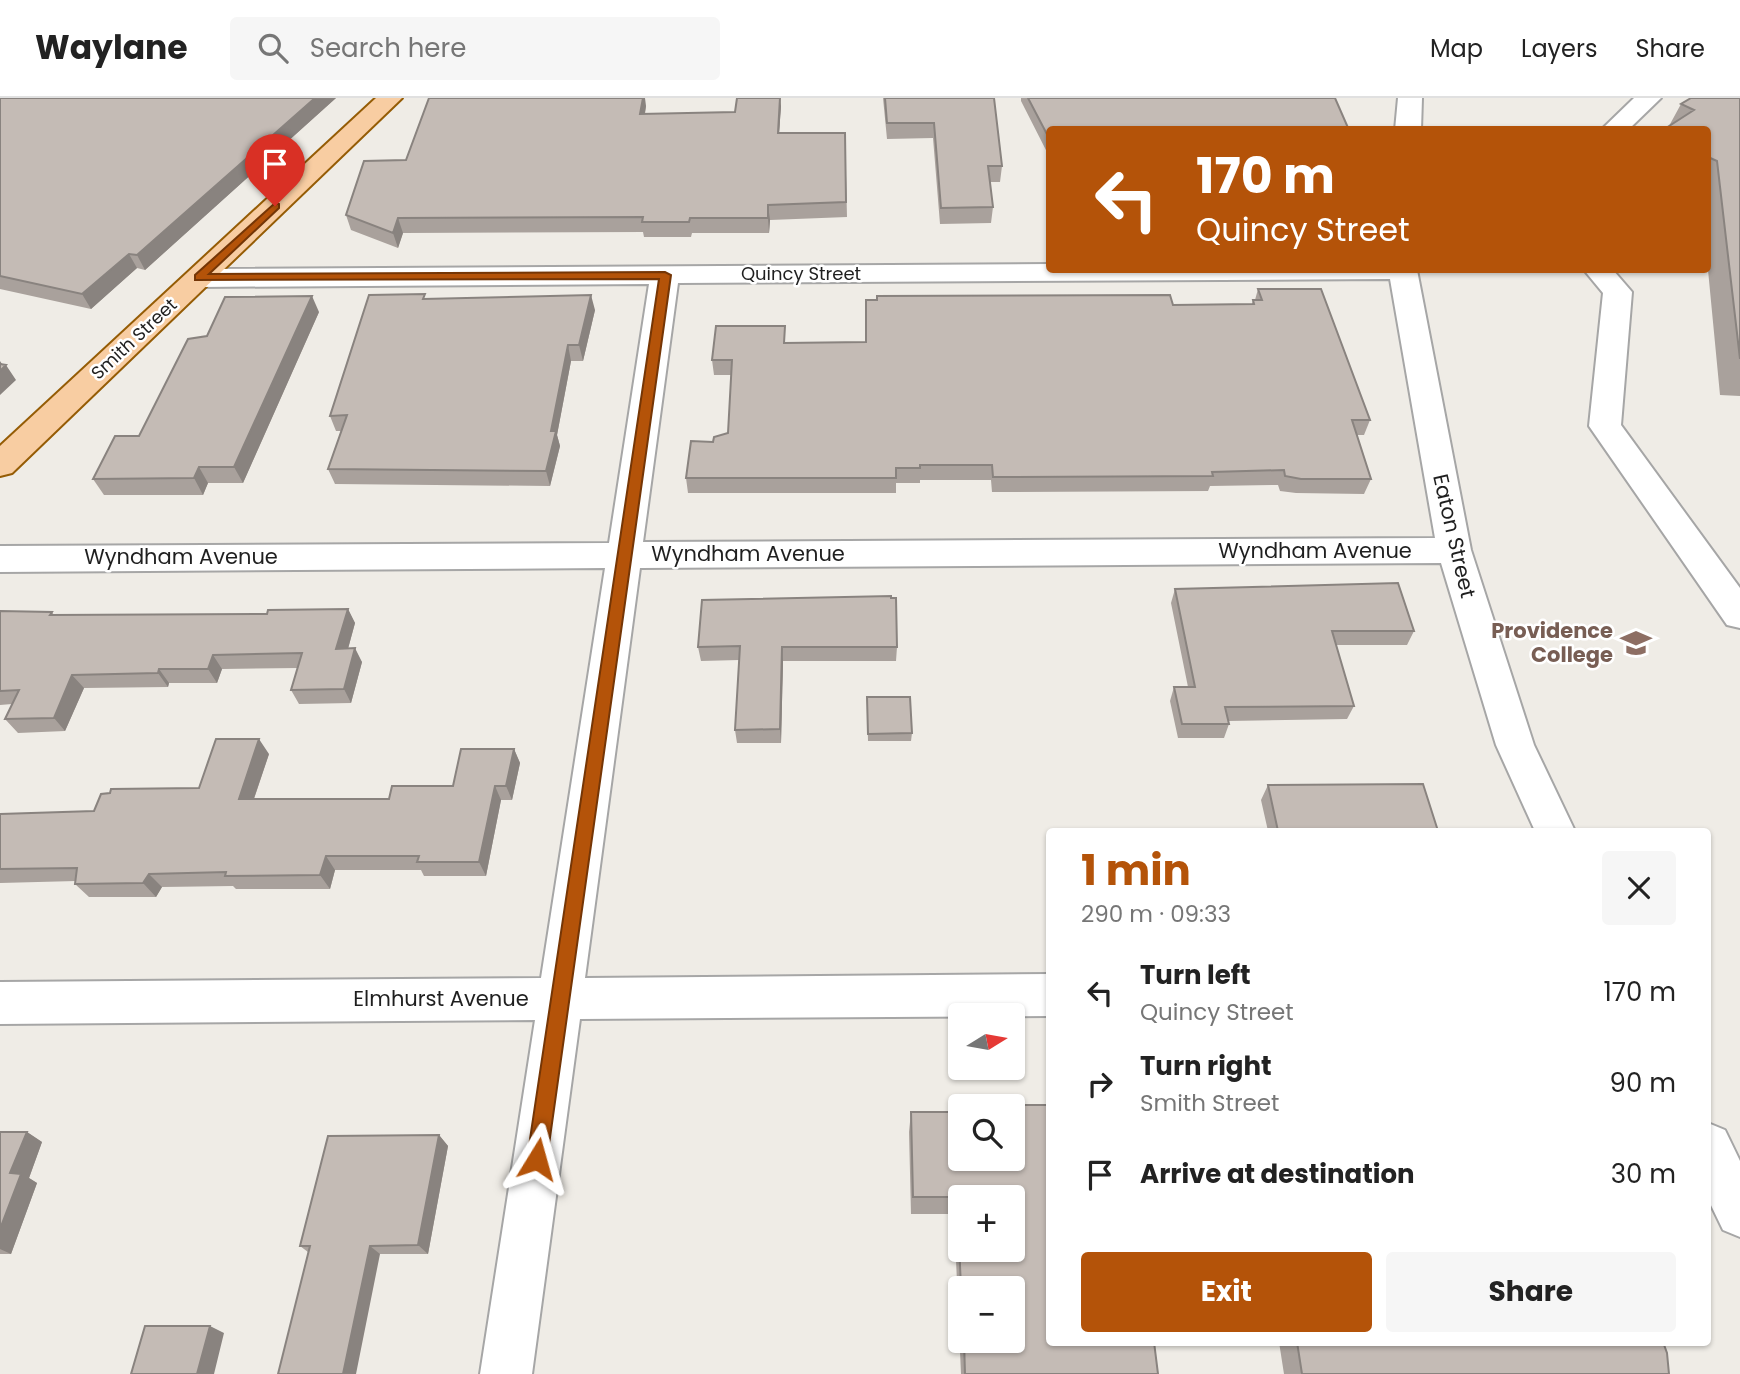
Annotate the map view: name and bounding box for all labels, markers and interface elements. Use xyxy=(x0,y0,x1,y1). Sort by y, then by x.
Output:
search box xyxy=(230,17,720,80)
text: Waylane xyxy=(35,24,188,71)
icon: search xyxy=(254,29,292,67)
text: Search here xyxy=(310,30,466,66)
text: Map xyxy=(1430,32,1483,65)
text: Layers xyxy=(1521,32,1597,65)
text: Share xyxy=(1635,32,1705,65)
pin xyxy=(245,134,305,206)
text: 170 m xyxy=(1196,142,1335,210)
icon: arrive xyxy=(256,145,294,183)
icon: left xyxy=(1081,154,1172,245)
text: Quincy Street xyxy=(1196,207,1410,252)
street label: Quincy Street xyxy=(741,261,861,286)
street label: Smith Street xyxy=(85,292,182,385)
street label: Eaton Street xyxy=(1426,471,1483,601)
street label: Wyndham Avenue xyxy=(1218,536,1412,565)
street label: Wyndham Avenue xyxy=(651,539,845,568)
street label: Wyndham Avenue xyxy=(84,542,278,571)
place label: Providence College xyxy=(1491,616,1613,669)
school or university icon: Providence College xyxy=(1619,626,1653,660)
text: 1 min xyxy=(1081,841,1191,900)
button: close xyxy=(1602,851,1676,925)
text: 290 m · 09:33 xyxy=(1081,898,1231,930)
text: Turn left xyxy=(1140,957,1251,993)
icon: left xyxy=(1081,974,1119,1012)
text: 170 m xyxy=(1603,974,1676,1010)
street label: Elmhurst Avenue xyxy=(353,984,529,1013)
text: Quincy Street xyxy=(1140,996,1294,1028)
north arrow xyxy=(948,1003,1026,1080)
map controls xyxy=(948,1003,1025,1353)
text: Turn right xyxy=(1140,1048,1272,1084)
icon: right xyxy=(1081,1065,1119,1103)
text: 90 m xyxy=(1610,1065,1676,1101)
text: Smith Street xyxy=(1140,1087,1279,1119)
button: search xyxy=(948,1094,1025,1171)
position arrow xyxy=(500,1122,574,1196)
icon: arrive xyxy=(1081,1156,1119,1194)
text: Arrive at destination xyxy=(1140,1156,1415,1192)
text: 30 m xyxy=(1611,1156,1676,1192)
button: + xyxy=(948,1185,1025,1262)
button: Exit xyxy=(1081,1252,1372,1332)
button: Share xyxy=(1386,1252,1676,1332)
button: − xyxy=(948,1276,1025,1353)

